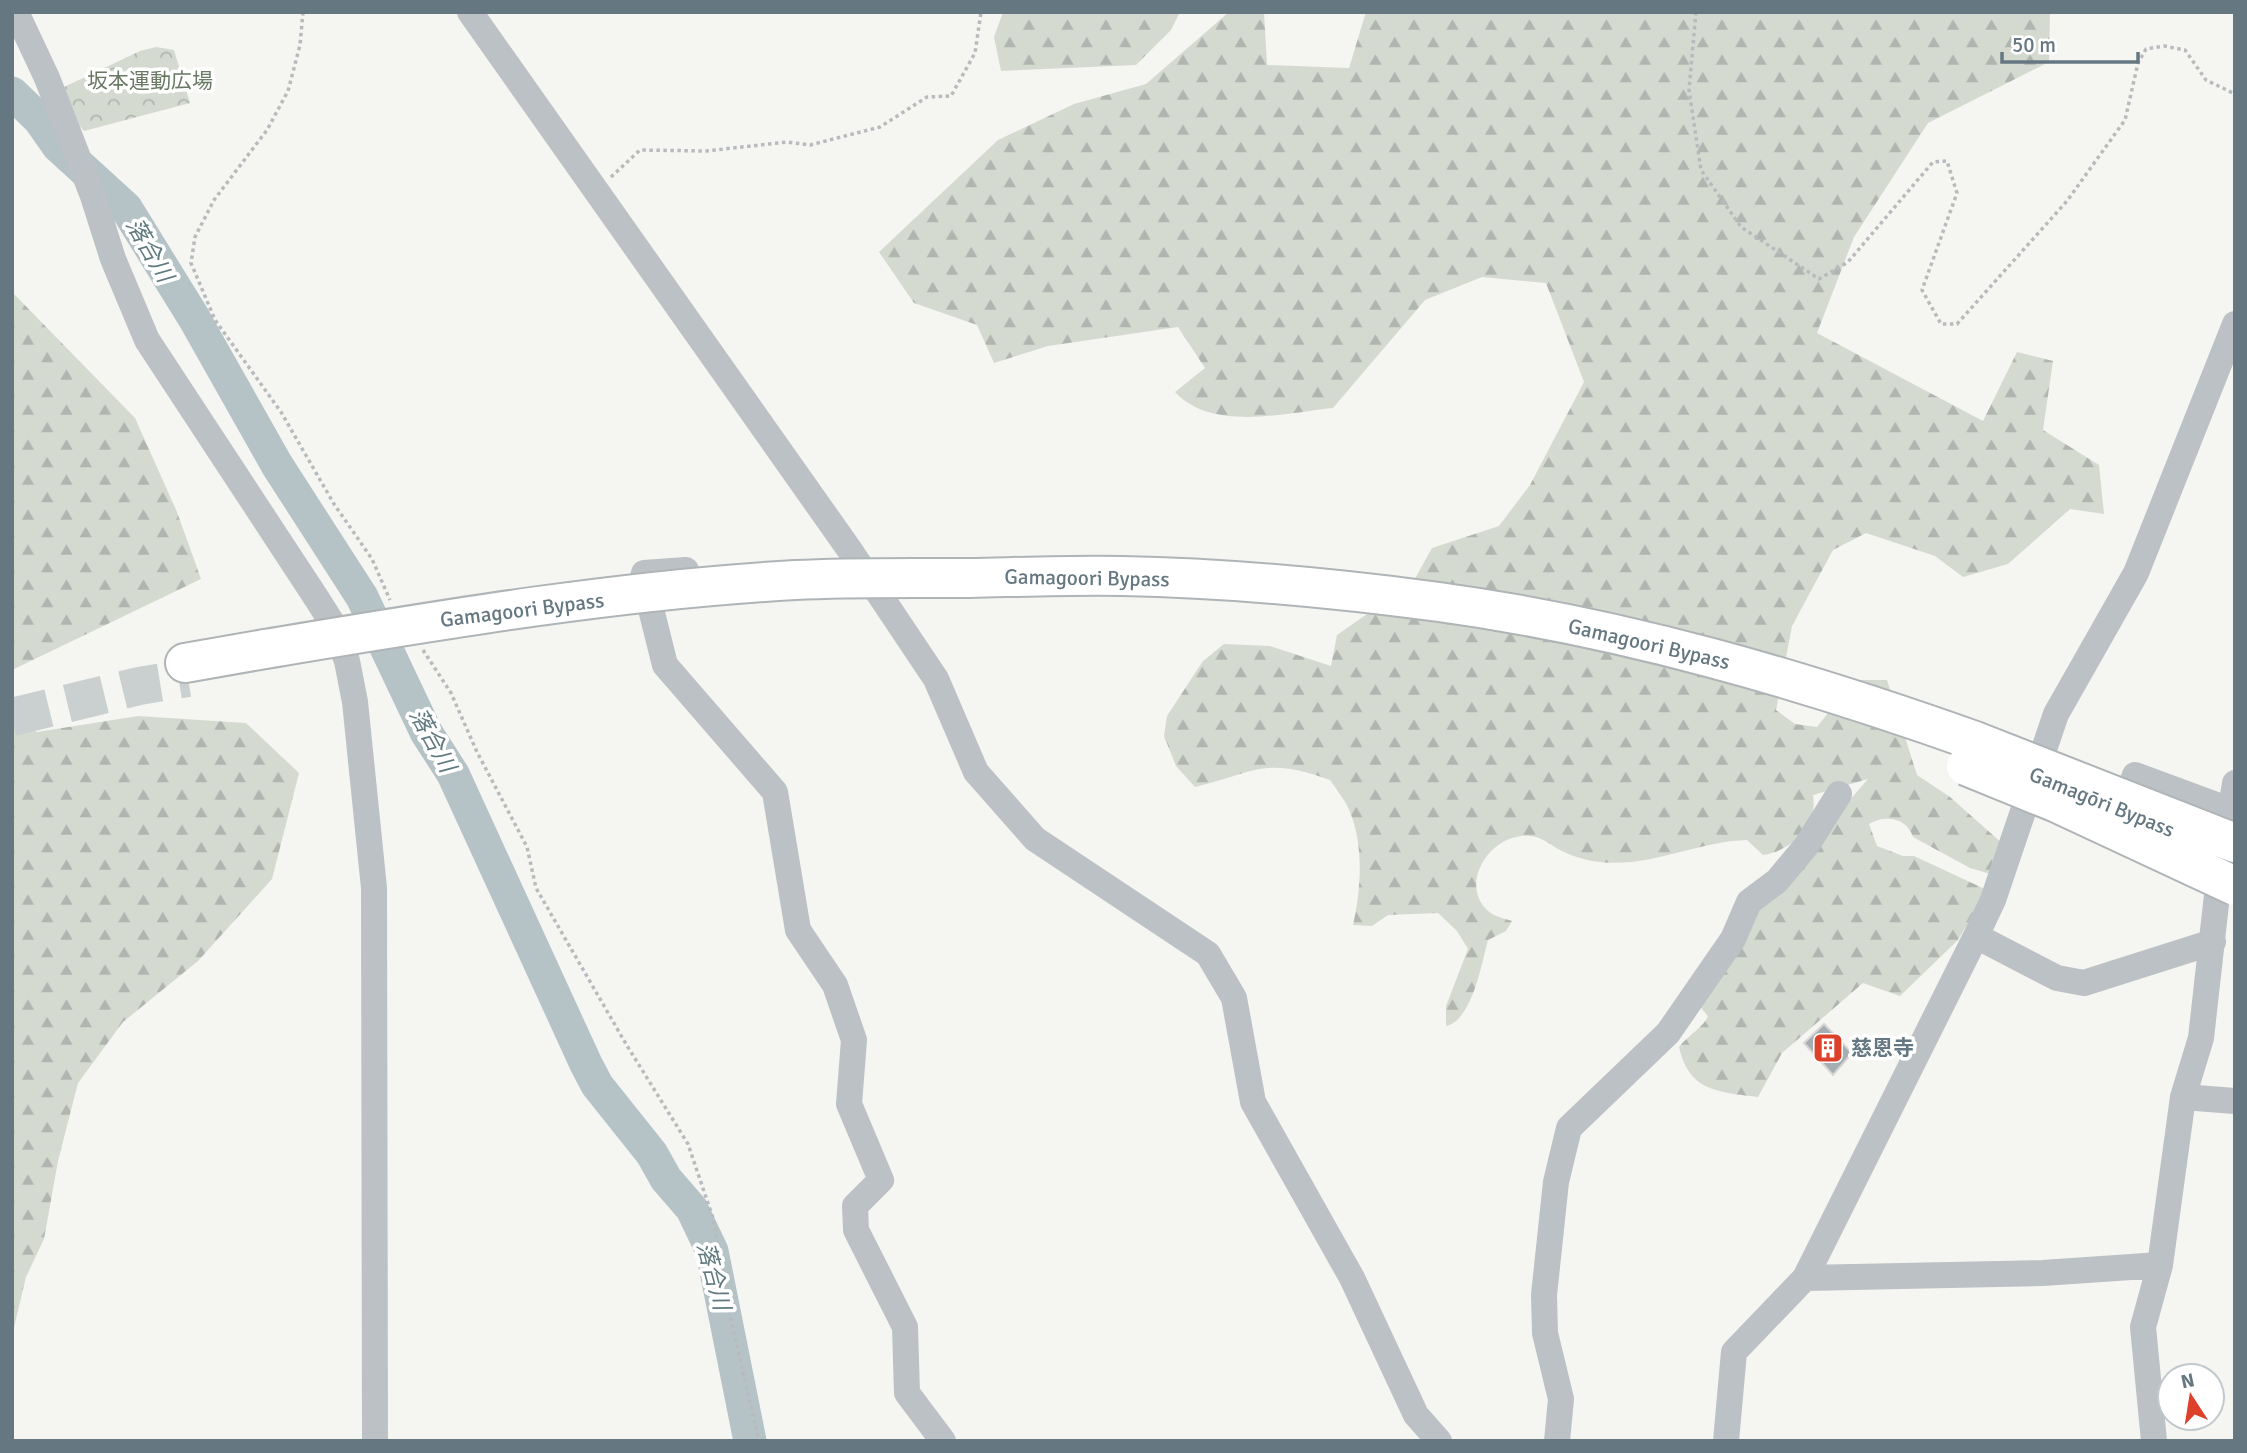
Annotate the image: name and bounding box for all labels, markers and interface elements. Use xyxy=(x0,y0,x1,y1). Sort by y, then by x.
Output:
scale bar xyxy=(2002,21,2138,65)
text: 50 m xyxy=(2012,32,2056,58)
park label: 坂本運動広場 xyxy=(87,68,213,94)
water label: 落合川 xyxy=(120,213,181,290)
street label: Gamagoori Bypass xyxy=(1004,564,1170,592)
street label: Gamagoori Bypass xyxy=(438,587,606,633)
street label: Gamagoori Bypass xyxy=(1566,613,1732,675)
water label: 落合川 xyxy=(403,703,463,780)
street label: Gamagōri Bypass xyxy=(2026,761,2178,843)
building icon: 慈恩寺 xyxy=(1811,1031,1845,1065)
place label: 慈恩寺 xyxy=(1851,1035,1914,1061)
water label: 落合川 xyxy=(691,1239,737,1316)
north arrow xyxy=(2156,1362,2226,1432)
text: N xyxy=(2179,1368,2197,1394)

